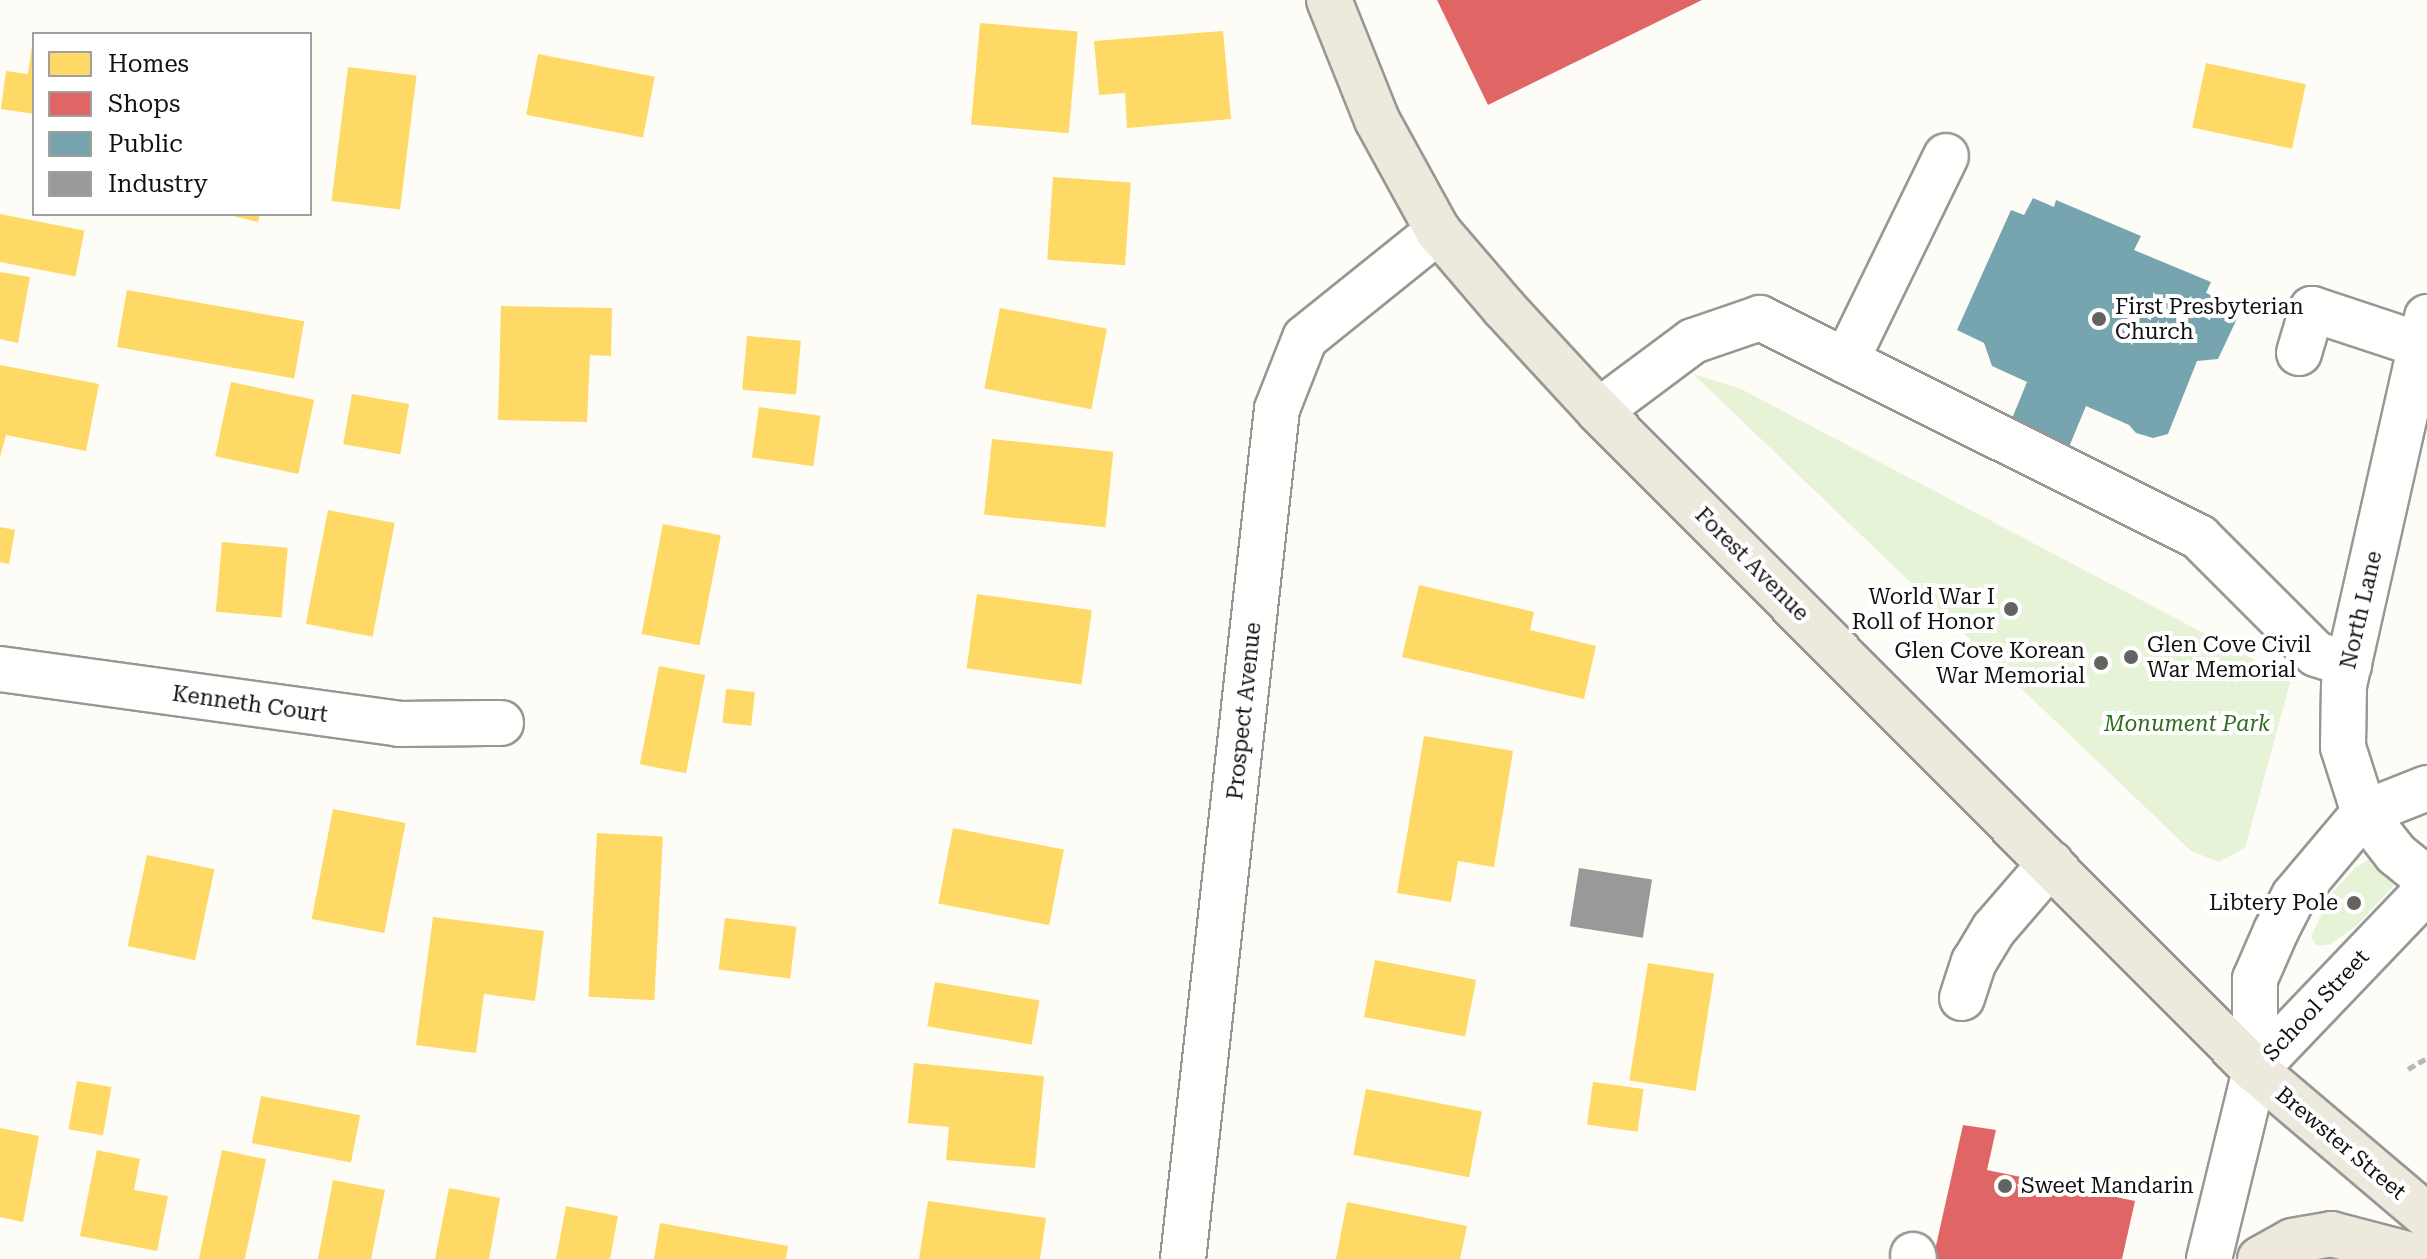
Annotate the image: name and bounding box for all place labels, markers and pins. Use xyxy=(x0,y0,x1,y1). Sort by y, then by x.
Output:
place label: First Presbyterian Church xyxy=(2115,293,2304,344)
marker: First Presbyterian Church xyxy=(2090,310,2108,328)
place label: World War I Roll of Honor xyxy=(1852,583,1995,634)
marker: World War I Roll of Honor xyxy=(2002,600,2020,618)
place label: Glen Cove Civil War Memorial xyxy=(2147,631,2311,682)
place label: Glen Cove Korean War Memorial xyxy=(1894,637,2085,688)
marker: Glen Cove Civil War Memorial xyxy=(2122,648,2140,666)
marker: Glen Cove Korean War Memorial xyxy=(2092,654,2110,672)
place label: Libtery Pole xyxy=(2209,890,2338,916)
marker: Libtery Pole xyxy=(2345,894,2363,912)
place label: Sweet Mandarin xyxy=(2021,1173,2194,1199)
marker: Sweet Mandarin xyxy=(1996,1177,2014,1195)

